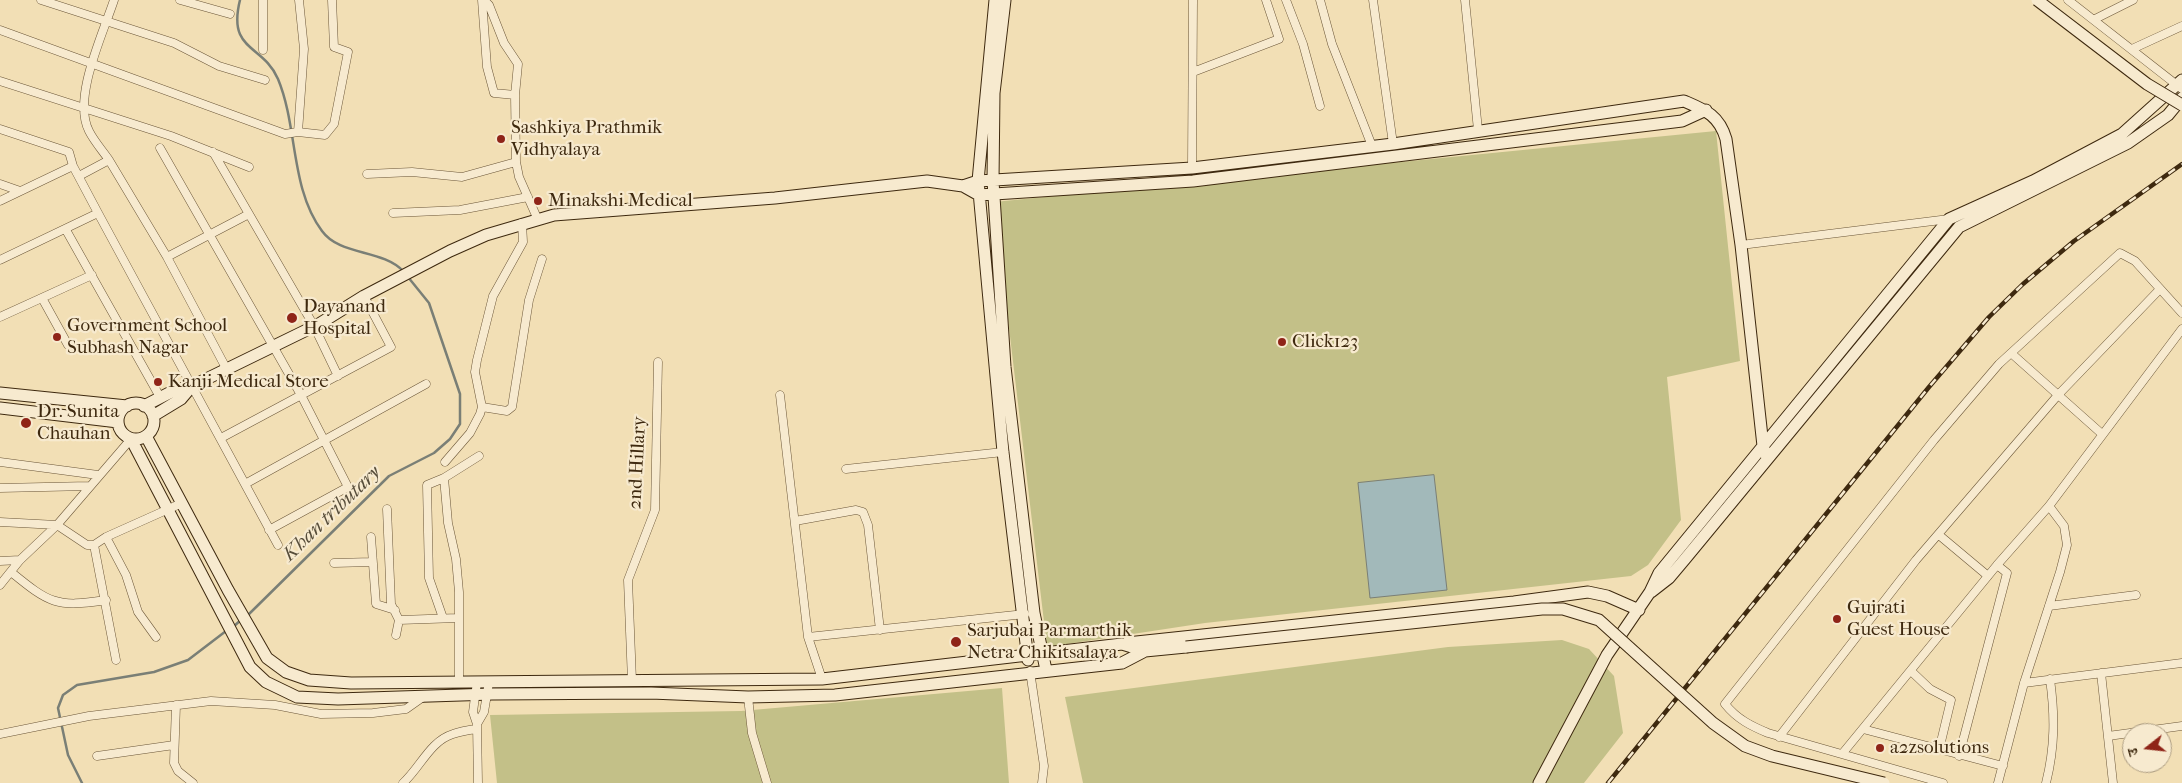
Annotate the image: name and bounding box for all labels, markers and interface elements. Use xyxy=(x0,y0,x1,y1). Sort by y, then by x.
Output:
place label: Sashkiya Prathmik Vidhyalaya xyxy=(511,117,662,161)
marker: Sashkiya Prathmik Vidhyalaya xyxy=(495,133,507,145)
place label: Minakshi Medical xyxy=(548,190,693,212)
marker: Minakshi Medical xyxy=(532,195,544,207)
place label: Dayanand Hospital xyxy=(303,296,386,340)
marker: Dayanand Hospital xyxy=(285,311,299,325)
place label: Government School Subhash Nagar xyxy=(67,315,227,359)
marker: Government School Subhash Nagar xyxy=(51,331,63,343)
place label: Click123 xyxy=(1292,331,1358,353)
marker: Click123 xyxy=(1276,336,1288,348)
place label: Kanji Medical Store xyxy=(168,371,329,393)
marker: Kanji Medical Store xyxy=(152,376,164,388)
place label: Dr. Sunita Chauhan xyxy=(37,401,119,445)
marker: Dr. Sunita Chauhan xyxy=(19,416,33,430)
street label: 2nd Hillary xyxy=(624,416,652,510)
water label: Khan tributary xyxy=(278,461,386,567)
place label: Gujrati Guest House xyxy=(1847,597,1950,641)
marker: Gujrati Guest House xyxy=(1831,613,1843,625)
place label: Sarjubai Parmarthik Netra Chikitsalaya xyxy=(967,620,1132,664)
marker: Sarjubai Parmarthik Netra Chikitsalaya xyxy=(949,635,963,649)
north arrow xyxy=(2122,723,2172,773)
place label: a2zsolutions xyxy=(1890,737,1989,759)
marker: a2zsolutions xyxy=(1874,742,1886,754)
text: उ xyxy=(2124,746,2142,758)

